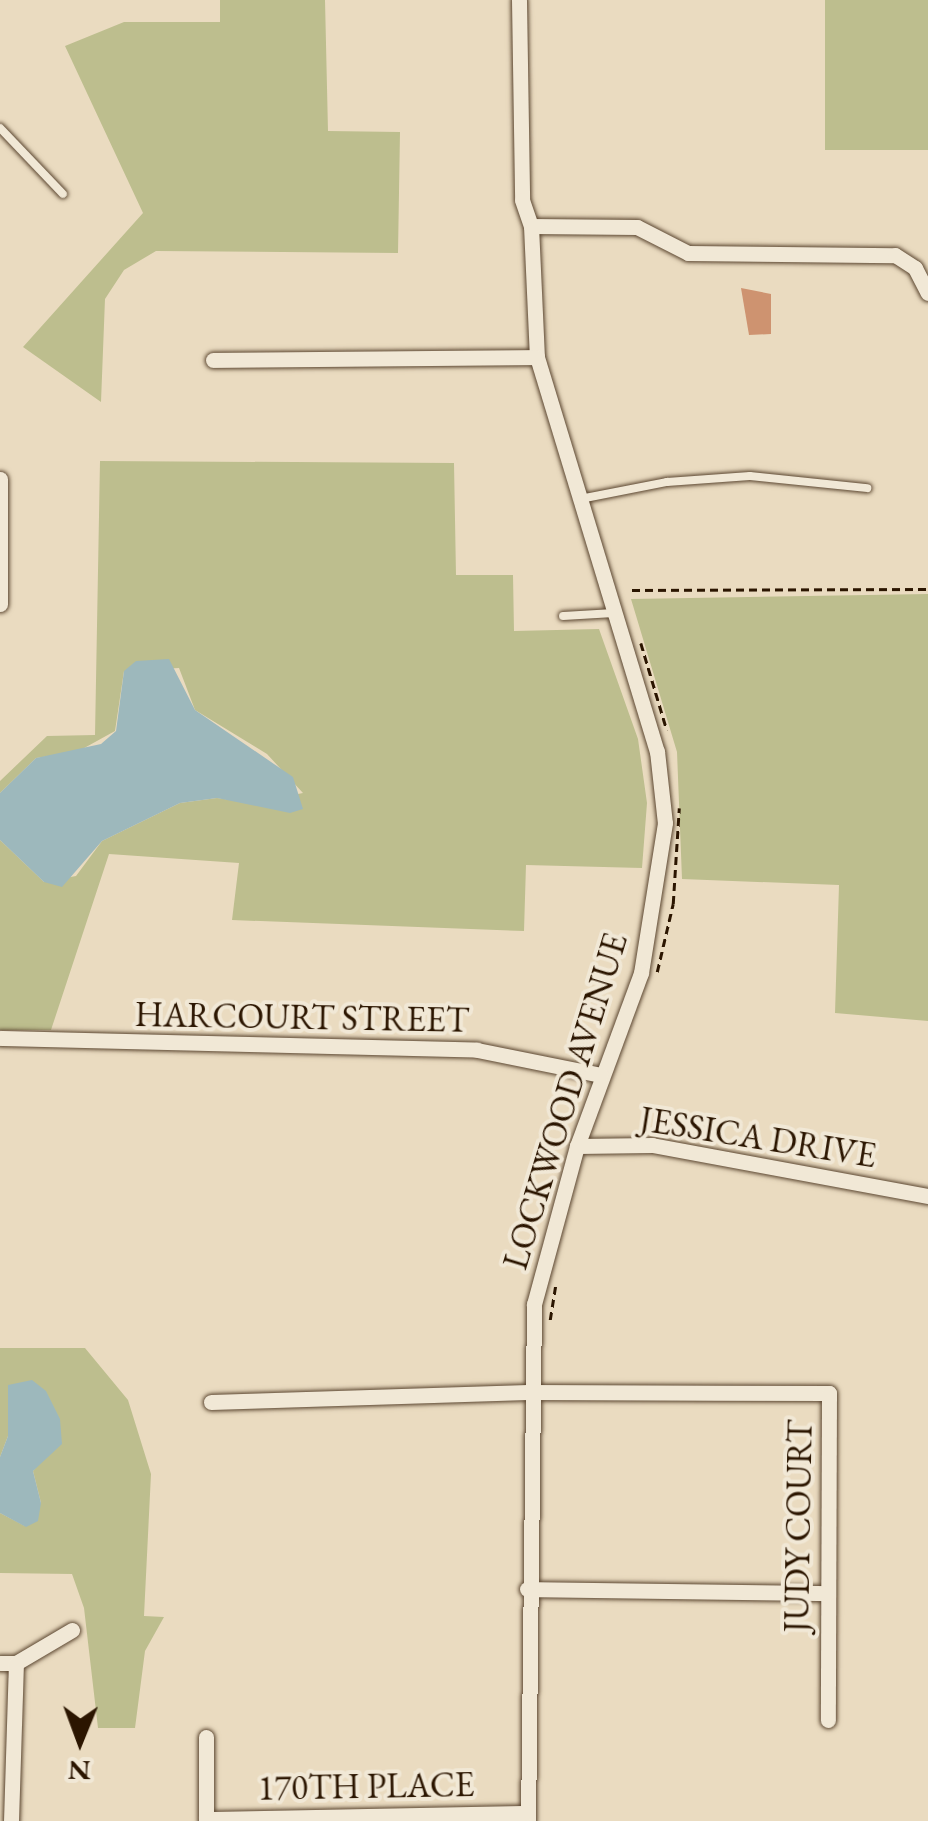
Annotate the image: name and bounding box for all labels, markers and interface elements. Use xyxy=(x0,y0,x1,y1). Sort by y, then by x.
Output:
street label: LOCKWOOD AVENUE xyxy=(494,928,636,1274)
street label: HARCOURT STREET xyxy=(134,993,470,1041)
street label: JESSICA DRIVE xyxy=(637,1098,879,1176)
street label: JUDY COURT xyxy=(775,1419,821,1633)
north arrow xyxy=(30,1691,130,1791)
text: N xyxy=(68,1753,91,1789)
street label: 170TH PLACE xyxy=(257,1763,475,1809)

